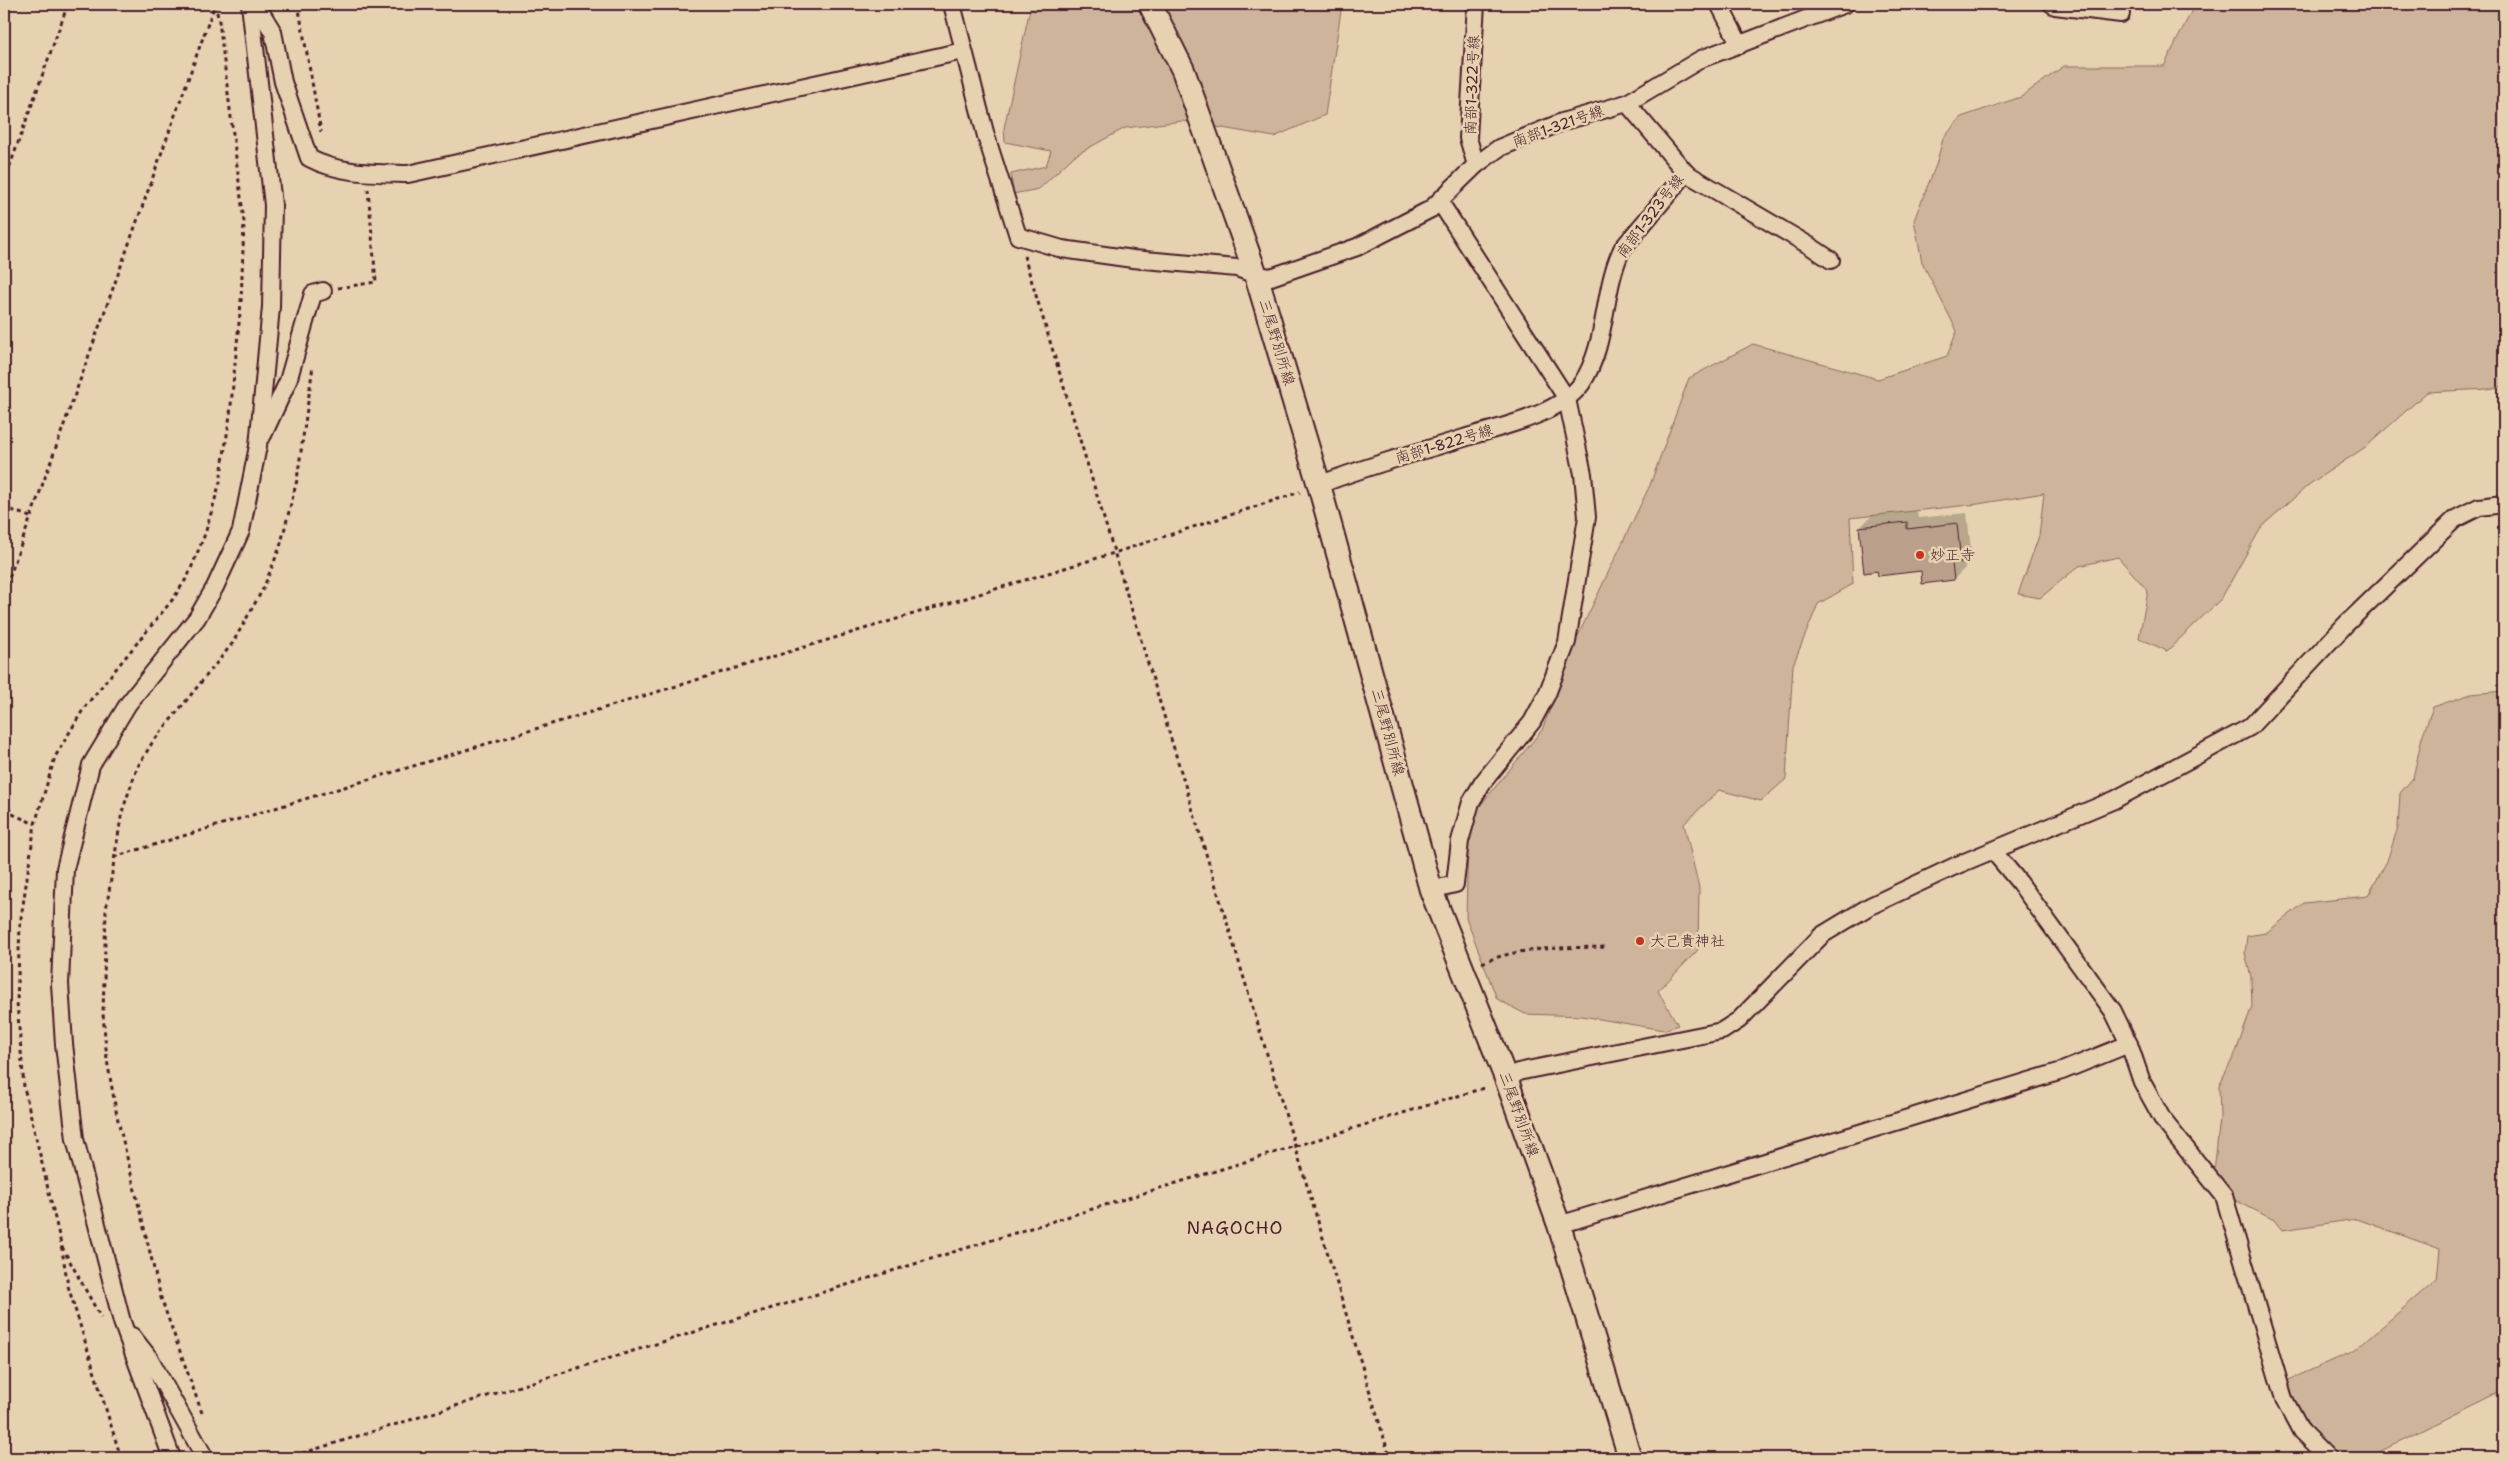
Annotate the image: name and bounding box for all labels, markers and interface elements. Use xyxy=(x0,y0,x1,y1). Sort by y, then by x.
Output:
street label: 南部1-322号線 xyxy=(1460,35,1484,135)
street label: 南部1-321号線 xyxy=(1509,100,1607,152)
street label: 南部1-323号線 xyxy=(1612,170,1688,262)
street label: 三尾野別所線 xyxy=(1254,296,1300,388)
street label: 南部1-822号線 xyxy=(1393,420,1495,468)
place label: 妙正寺 xyxy=(1930,545,1975,565)
marker: 妙正寺 xyxy=(1914,549,1926,561)
street label: 三尾野別所線 xyxy=(1367,686,1409,778)
place label: 大己貴神社 xyxy=(1650,931,1725,951)
marker: 大己貴神社 xyxy=(1634,935,1646,947)
street label: 三尾野別所線 xyxy=(1494,1068,1544,1160)
district label: NAGOCHO xyxy=(1186,1216,1284,1240)

